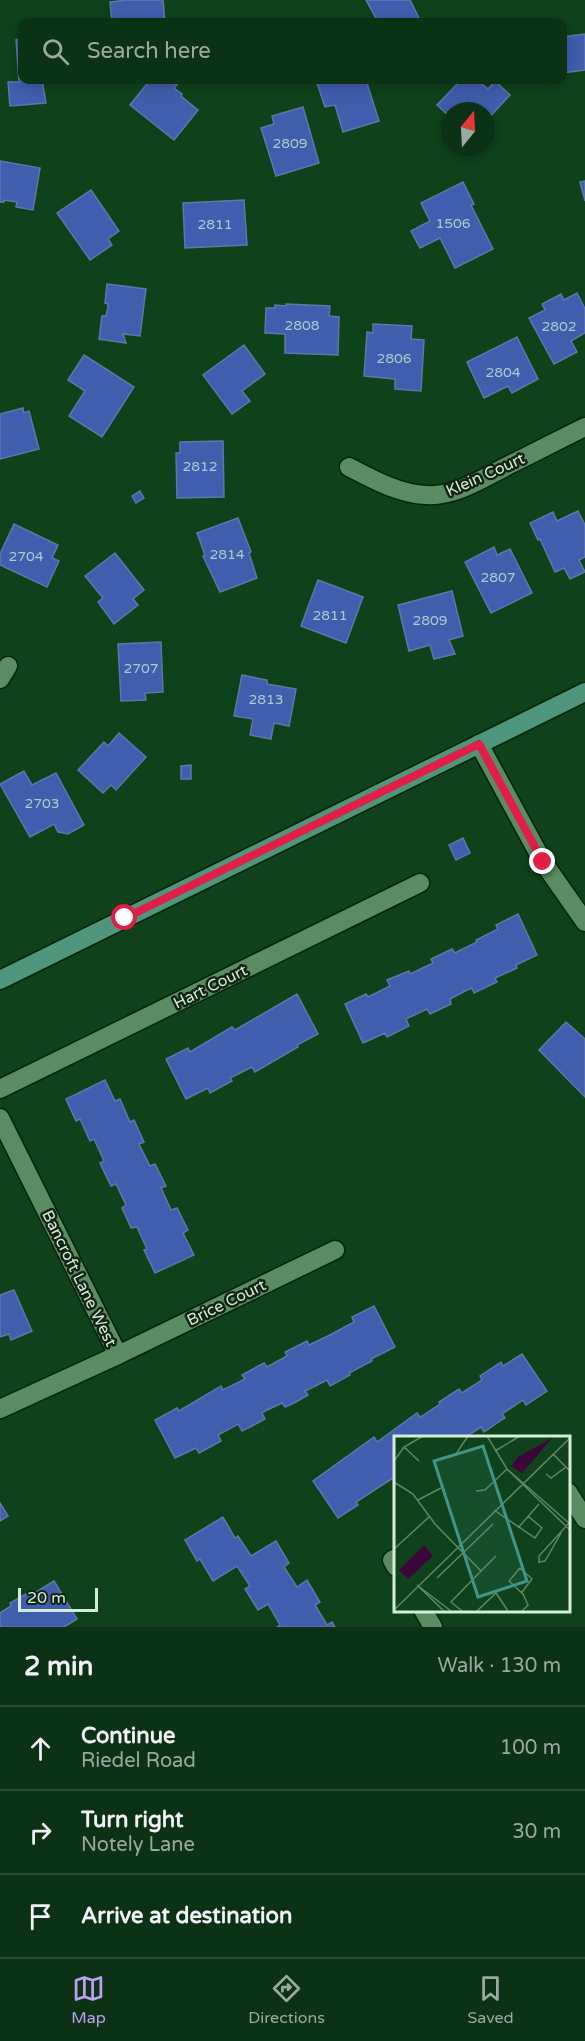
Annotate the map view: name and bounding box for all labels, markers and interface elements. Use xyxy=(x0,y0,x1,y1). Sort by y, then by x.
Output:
search box xyxy=(18,18,567,84)
icon: search xyxy=(39,35,72,68)
text: Search here xyxy=(87,38,211,64)
north arrow xyxy=(441,102,495,156)
house number: 2809 xyxy=(272,135,308,152)
house number: 1506 xyxy=(435,215,471,232)
house number: 2811 xyxy=(197,216,233,233)
house number: 2808 xyxy=(284,317,320,334)
house number: 2802 xyxy=(541,318,577,335)
house number: 2806 xyxy=(376,350,412,367)
house number: 2804 xyxy=(485,364,521,381)
street label: Klein Court xyxy=(443,449,528,501)
house number: 2812 xyxy=(182,458,218,475)
house number: 2814 xyxy=(209,546,245,563)
house number: 2704 xyxy=(8,548,44,565)
house number: 2807 xyxy=(480,569,516,586)
house number: 2811 xyxy=(312,607,348,624)
house number: 2809 xyxy=(412,612,448,629)
house number: 2707 xyxy=(123,660,159,677)
house number: 2813 xyxy=(248,691,284,708)
house number: 2703 xyxy=(24,795,60,812)
route end xyxy=(529,848,555,874)
route start xyxy=(111,904,137,930)
street label: Hart Court xyxy=(170,960,251,1013)
street label: Bancroft Lane West xyxy=(37,1207,121,1350)
street label: Brice Court xyxy=(184,1275,269,1331)
inset map xyxy=(394,1436,570,1612)
scale bar xyxy=(18,1585,98,1612)
text: 20 m xyxy=(27,1588,66,1608)
text: 2 min xyxy=(24,1651,93,1682)
text: Walk · 130 m xyxy=(438,1654,561,1678)
text: Continue xyxy=(81,1723,176,1749)
icon: ahead xyxy=(24,1732,57,1765)
text: 100 m xyxy=(500,1736,561,1760)
text: Riedel Road xyxy=(81,1749,196,1773)
text: Turn right xyxy=(81,1807,183,1833)
icon: right xyxy=(24,1816,57,1849)
text: 30 m xyxy=(512,1820,561,1844)
text: Notely Lane xyxy=(81,1833,195,1857)
icon: arrive xyxy=(24,1900,57,1933)
text: Arrive at destination xyxy=(81,1903,292,1929)
tab: Map xyxy=(71,1972,106,2028)
tab: Directions xyxy=(248,1972,325,2028)
tab: Saved xyxy=(467,1972,514,2028)

